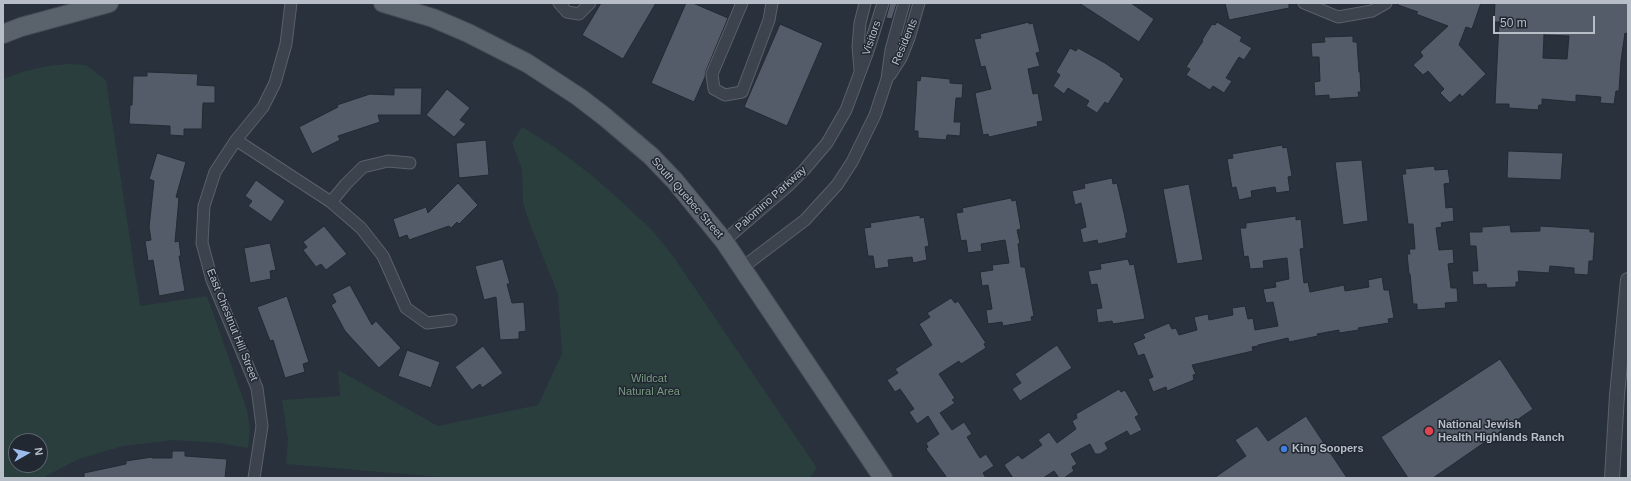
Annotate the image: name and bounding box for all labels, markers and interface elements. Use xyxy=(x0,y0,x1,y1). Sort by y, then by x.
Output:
scale bar xyxy=(1495,8,1597,34)
text: 50 m xyxy=(1500,16,1527,30)
street label: Residents xyxy=(889,17,921,67)
street label: Visitors xyxy=(860,19,884,57)
street label: South Quebec Street xyxy=(648,155,726,241)
street label: Palomino Parkway xyxy=(733,164,809,234)
street label: East Chestnut Hill Street xyxy=(203,267,261,383)
park label: Wildcat Natural Area xyxy=(618,372,680,398)
place label: National Jewish Health Highlands Ranch xyxy=(1438,418,1565,444)
marker: National Jewish Health Highlands Ranch xyxy=(1423,425,1435,437)
north arrow xyxy=(8,433,48,473)
place label: King Soopers xyxy=(1292,442,1364,456)
marker: King Soopers xyxy=(1279,444,1289,454)
text: N xyxy=(32,447,45,456)

